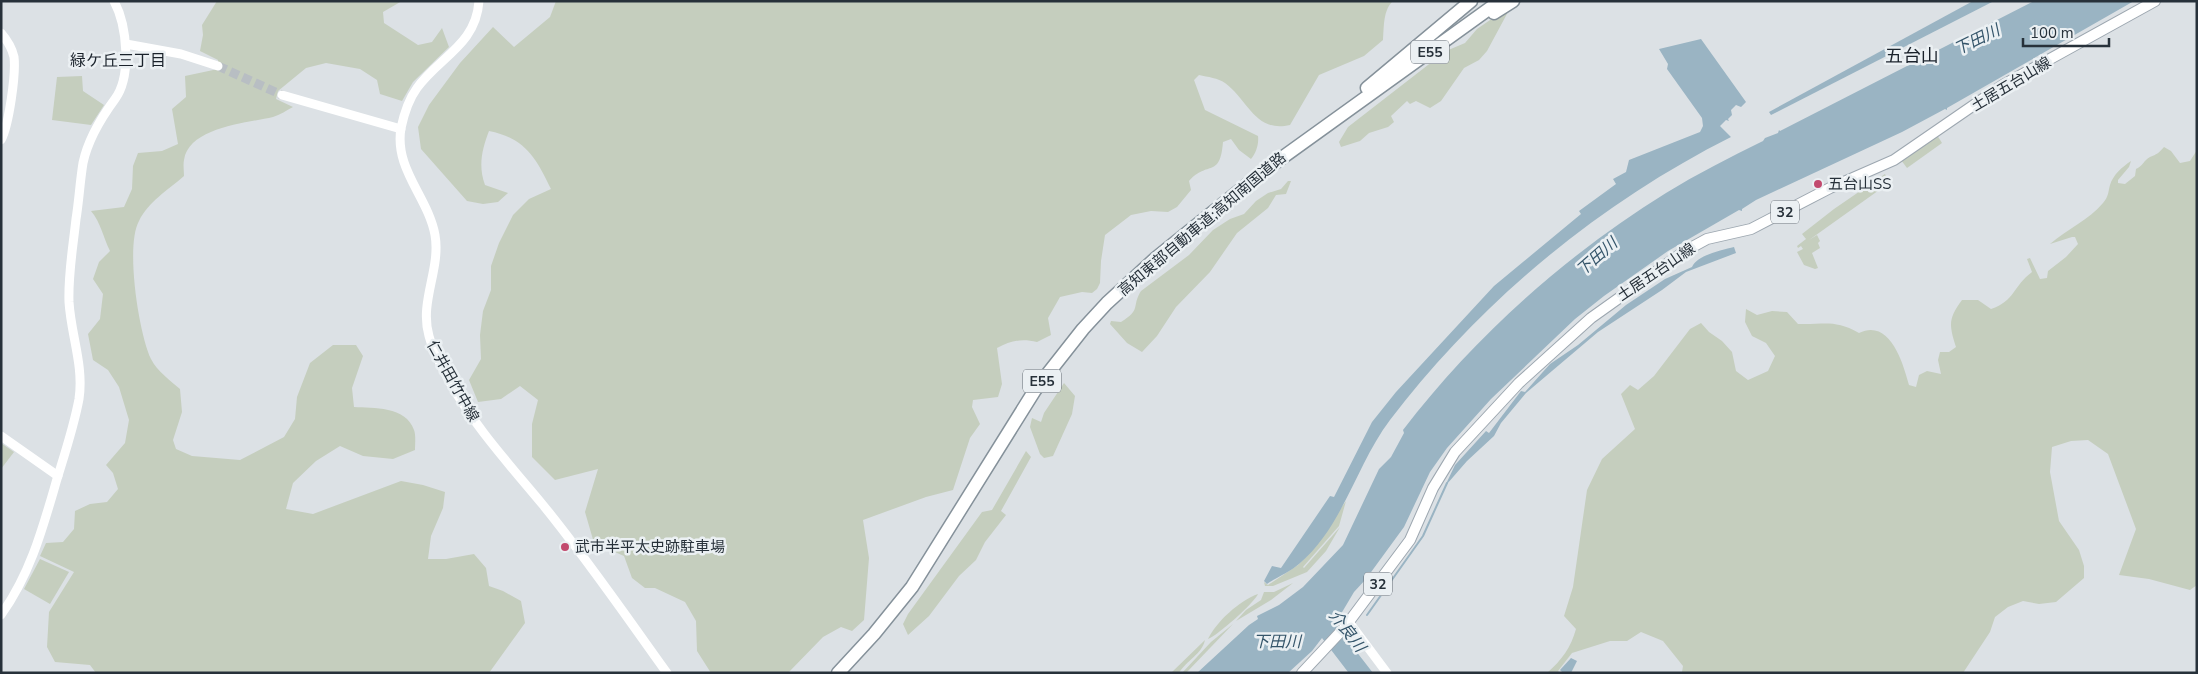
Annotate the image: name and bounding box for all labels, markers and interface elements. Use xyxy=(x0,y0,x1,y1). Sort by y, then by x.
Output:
scale bar xyxy=(2023,15,2109,47)
water label: 下田川 xyxy=(1951,19,2005,60)
text: 100 m xyxy=(2030,23,2074,43)
road number: E55 xyxy=(1411,41,1449,64)
district label: 五台山 xyxy=(1885,44,1939,68)
district label: 緑ケ丘三丁目 xyxy=(70,50,166,72)
street label: 土居五台山線 xyxy=(1967,52,2055,116)
street label: 高知東部自動車道;高知南国道路 xyxy=(1114,148,1290,300)
place label: 五台山SS xyxy=(1828,174,1891,194)
marker: 五台山SS xyxy=(1812,178,1824,190)
road number: 32 xyxy=(1771,200,1799,223)
water label: 下田川 xyxy=(1572,232,1624,281)
street label: 土居五台山線 xyxy=(1613,239,1699,305)
street label: 仁井田竹中線 xyxy=(422,337,484,425)
road number: E55 xyxy=(1023,370,1061,392)
place label: 武市半平太史跡駐車場 xyxy=(575,537,725,557)
marker: 武市半平太史跡駐車場 xyxy=(559,541,571,553)
road number: 32 xyxy=(1364,572,1392,596)
water label: 介良川 xyxy=(1324,605,1372,658)
water label: 下田川 xyxy=(1253,631,1303,653)

